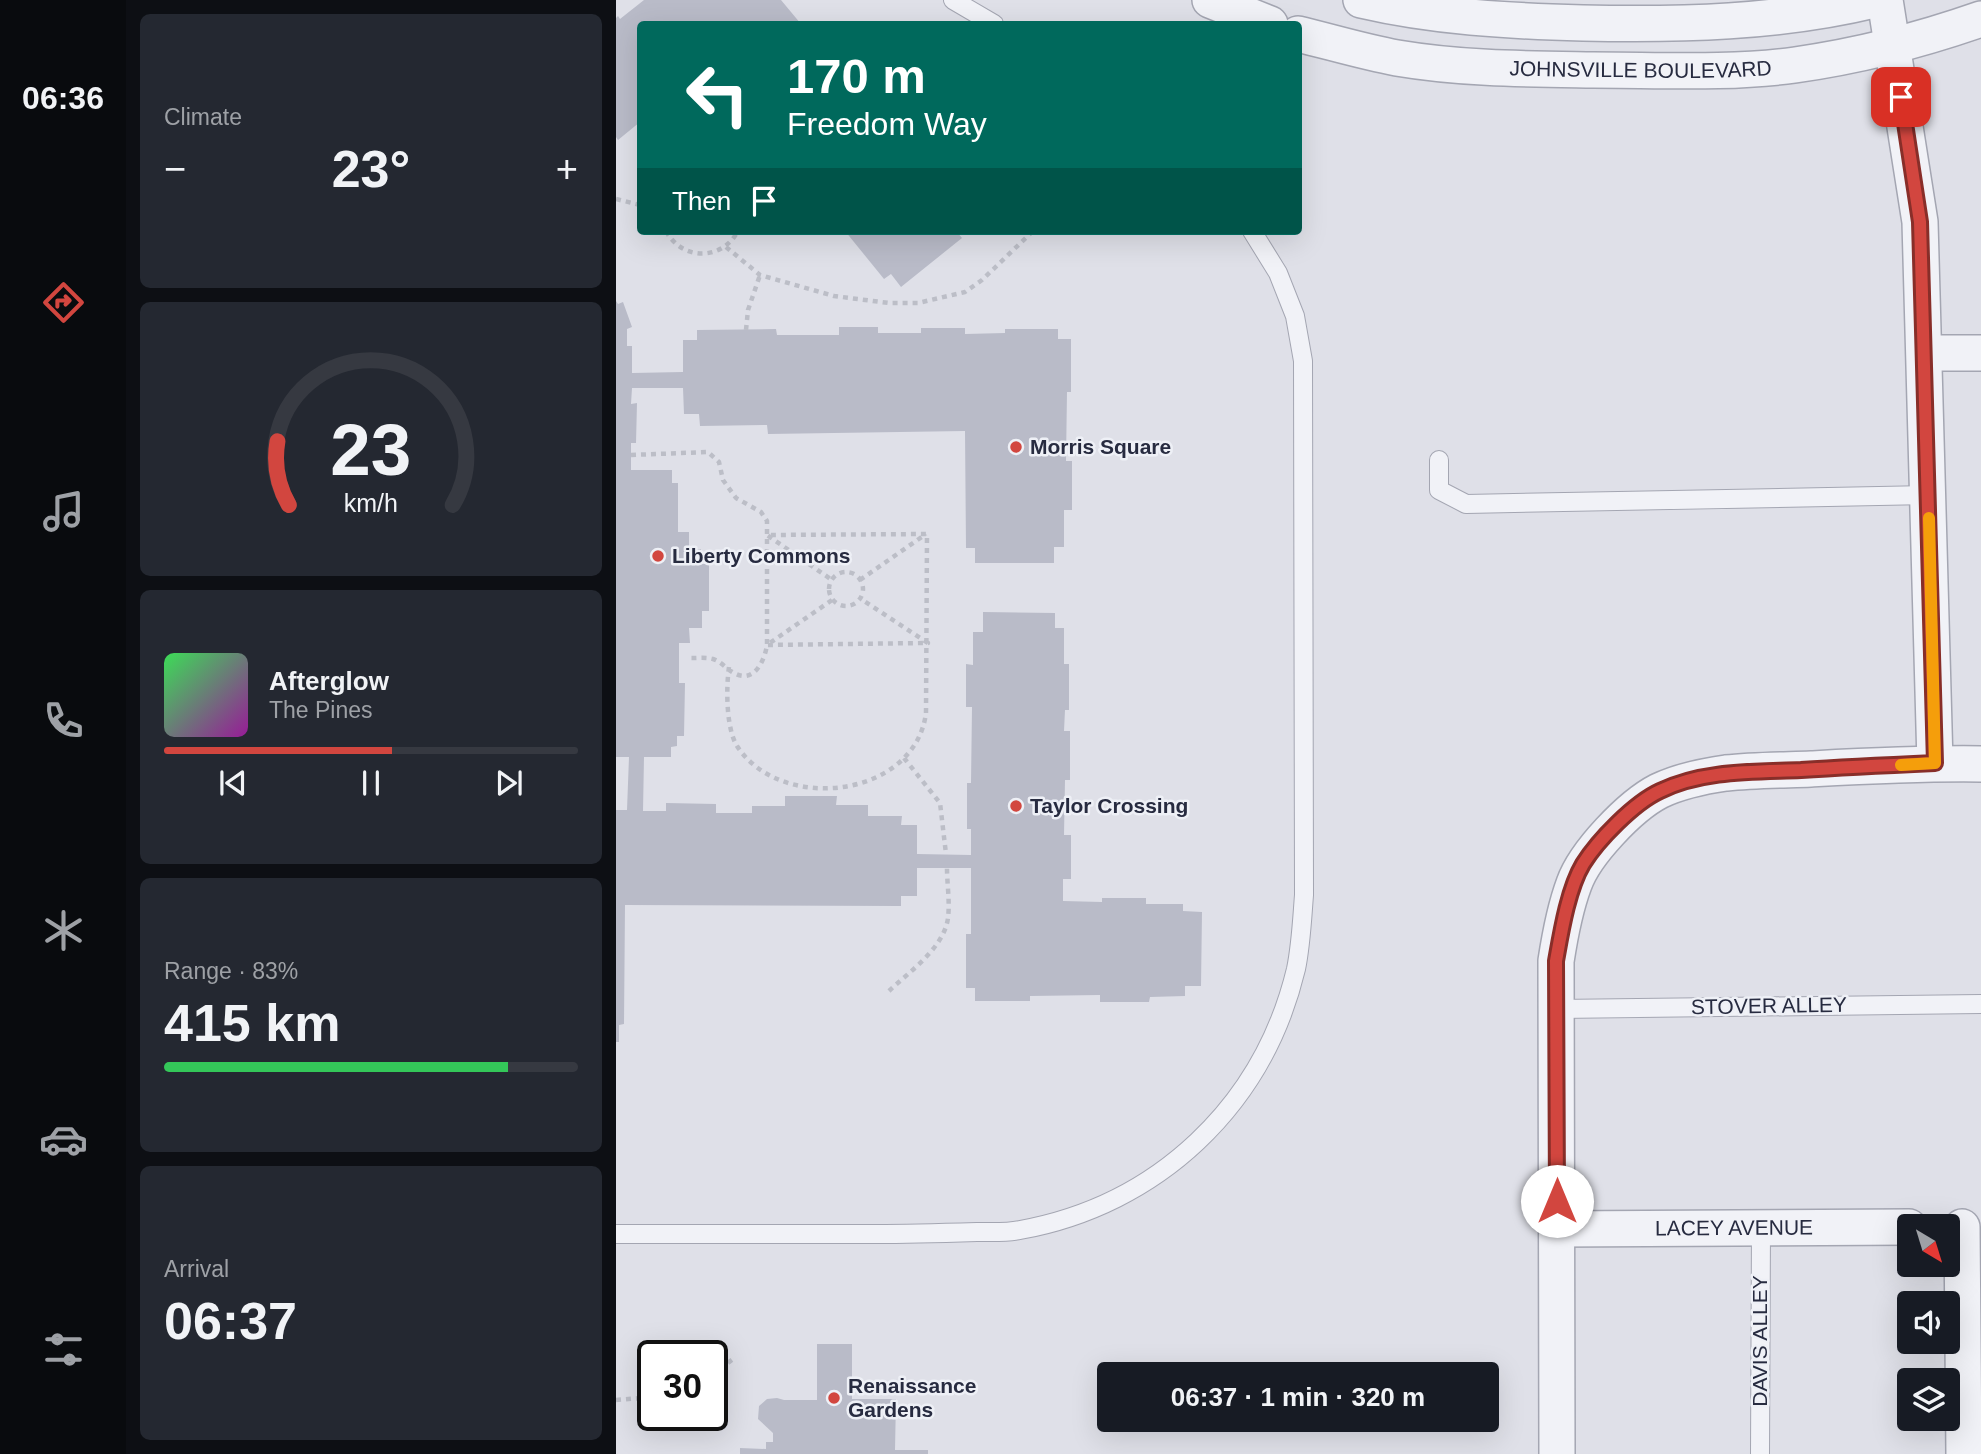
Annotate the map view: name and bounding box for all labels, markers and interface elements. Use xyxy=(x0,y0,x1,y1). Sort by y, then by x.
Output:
icon: left xyxy=(672,49,763,140)
text: 170 m xyxy=(787,49,926,103)
street label: JOHNSVILLE BOULEVARD xyxy=(1509,56,1773,82)
pin xyxy=(1871,67,1931,127)
icon: arrive xyxy=(1882,78,1920,116)
text: 06:36 xyxy=(22,80,104,116)
text: Climate xyxy=(164,104,242,130)
text: Freedom Way xyxy=(787,106,987,142)
text: 23° xyxy=(332,140,410,198)
text: − xyxy=(164,148,186,190)
text: + xyxy=(556,148,578,190)
icon: arrive xyxy=(745,182,783,220)
text: Then xyxy=(672,186,731,216)
icon: directions xyxy=(39,278,88,327)
text: 23 xyxy=(331,409,411,490)
place label: Morris Square xyxy=(1030,435,1171,458)
marker: Morris Square xyxy=(1008,439,1024,455)
icon: music xyxy=(39,487,88,536)
text: km/h xyxy=(344,489,398,517)
place label: Liberty Commons xyxy=(672,544,851,567)
marker: Liberty Commons xyxy=(650,548,666,564)
text: Afterglow xyxy=(269,666,389,696)
icon: phone xyxy=(39,696,88,745)
text: The Pines xyxy=(269,697,373,723)
icon: previous xyxy=(214,764,252,802)
icon: pause xyxy=(352,764,390,802)
icon: next xyxy=(490,764,528,802)
place label: Taylor Crossing xyxy=(1030,794,1188,817)
marker: Taylor Crossing xyxy=(1008,798,1024,814)
icon: climate xyxy=(39,906,88,955)
text: Range · 83% xyxy=(164,958,298,984)
street label: STOVER ALLEY xyxy=(1691,993,1847,1018)
text: 415 km xyxy=(164,994,340,1052)
icon: car xyxy=(39,1115,88,1164)
position arrow xyxy=(1520,1164,1594,1238)
north arrow xyxy=(1897,1214,1960,1278)
map controls xyxy=(1897,1214,1960,1431)
street label: LACEY AVENUE xyxy=(1655,1216,1813,1239)
text: Arrival xyxy=(164,1256,229,1282)
street label: DAVIS ALLEY xyxy=(1748,1275,1771,1407)
button: sound xyxy=(1897,1291,1960,1354)
text: 06:37 xyxy=(164,1292,297,1350)
icon: filters xyxy=(39,1325,88,1374)
speed limit sign: 30 xyxy=(637,1340,728,1431)
button: layers xyxy=(1897,1368,1960,1431)
place label: Renaissance Gardens xyxy=(848,1374,976,1421)
text: 06:37 · 1 min · 320 m xyxy=(1171,1382,1425,1412)
marker: Renaissance Gardens xyxy=(826,1390,842,1406)

